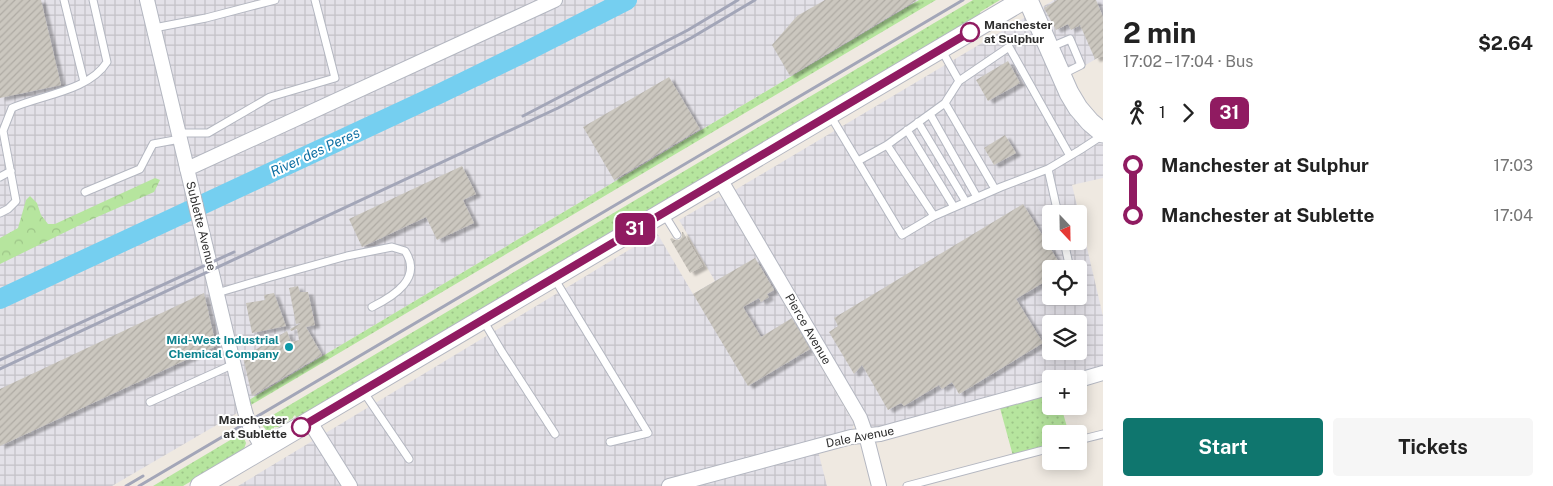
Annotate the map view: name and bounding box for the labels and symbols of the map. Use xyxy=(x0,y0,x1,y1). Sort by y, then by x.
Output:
place label: Manchester at Sulphur xyxy=(984,18,1052,46)
marker: Manchester at Sulphur xyxy=(960,22,980,42)
water label: River des Peres xyxy=(268,124,362,180)
street label: Sublette Avenue xyxy=(183,180,219,272)
north arrow xyxy=(1042,205,1088,250)
line badge: 31 xyxy=(612,213,658,245)
street label: Pierce Avenue xyxy=(782,291,834,367)
place label: Mid-West Industrial Chemical Company xyxy=(166,333,279,361)
marker: Mid-West Industrial Chemical Company xyxy=(283,341,295,353)
place label: Manchester at Sublette xyxy=(219,413,287,441)
marker: Manchester at Sublette xyxy=(291,417,311,437)
street label: Dale Avenue xyxy=(825,423,895,450)

